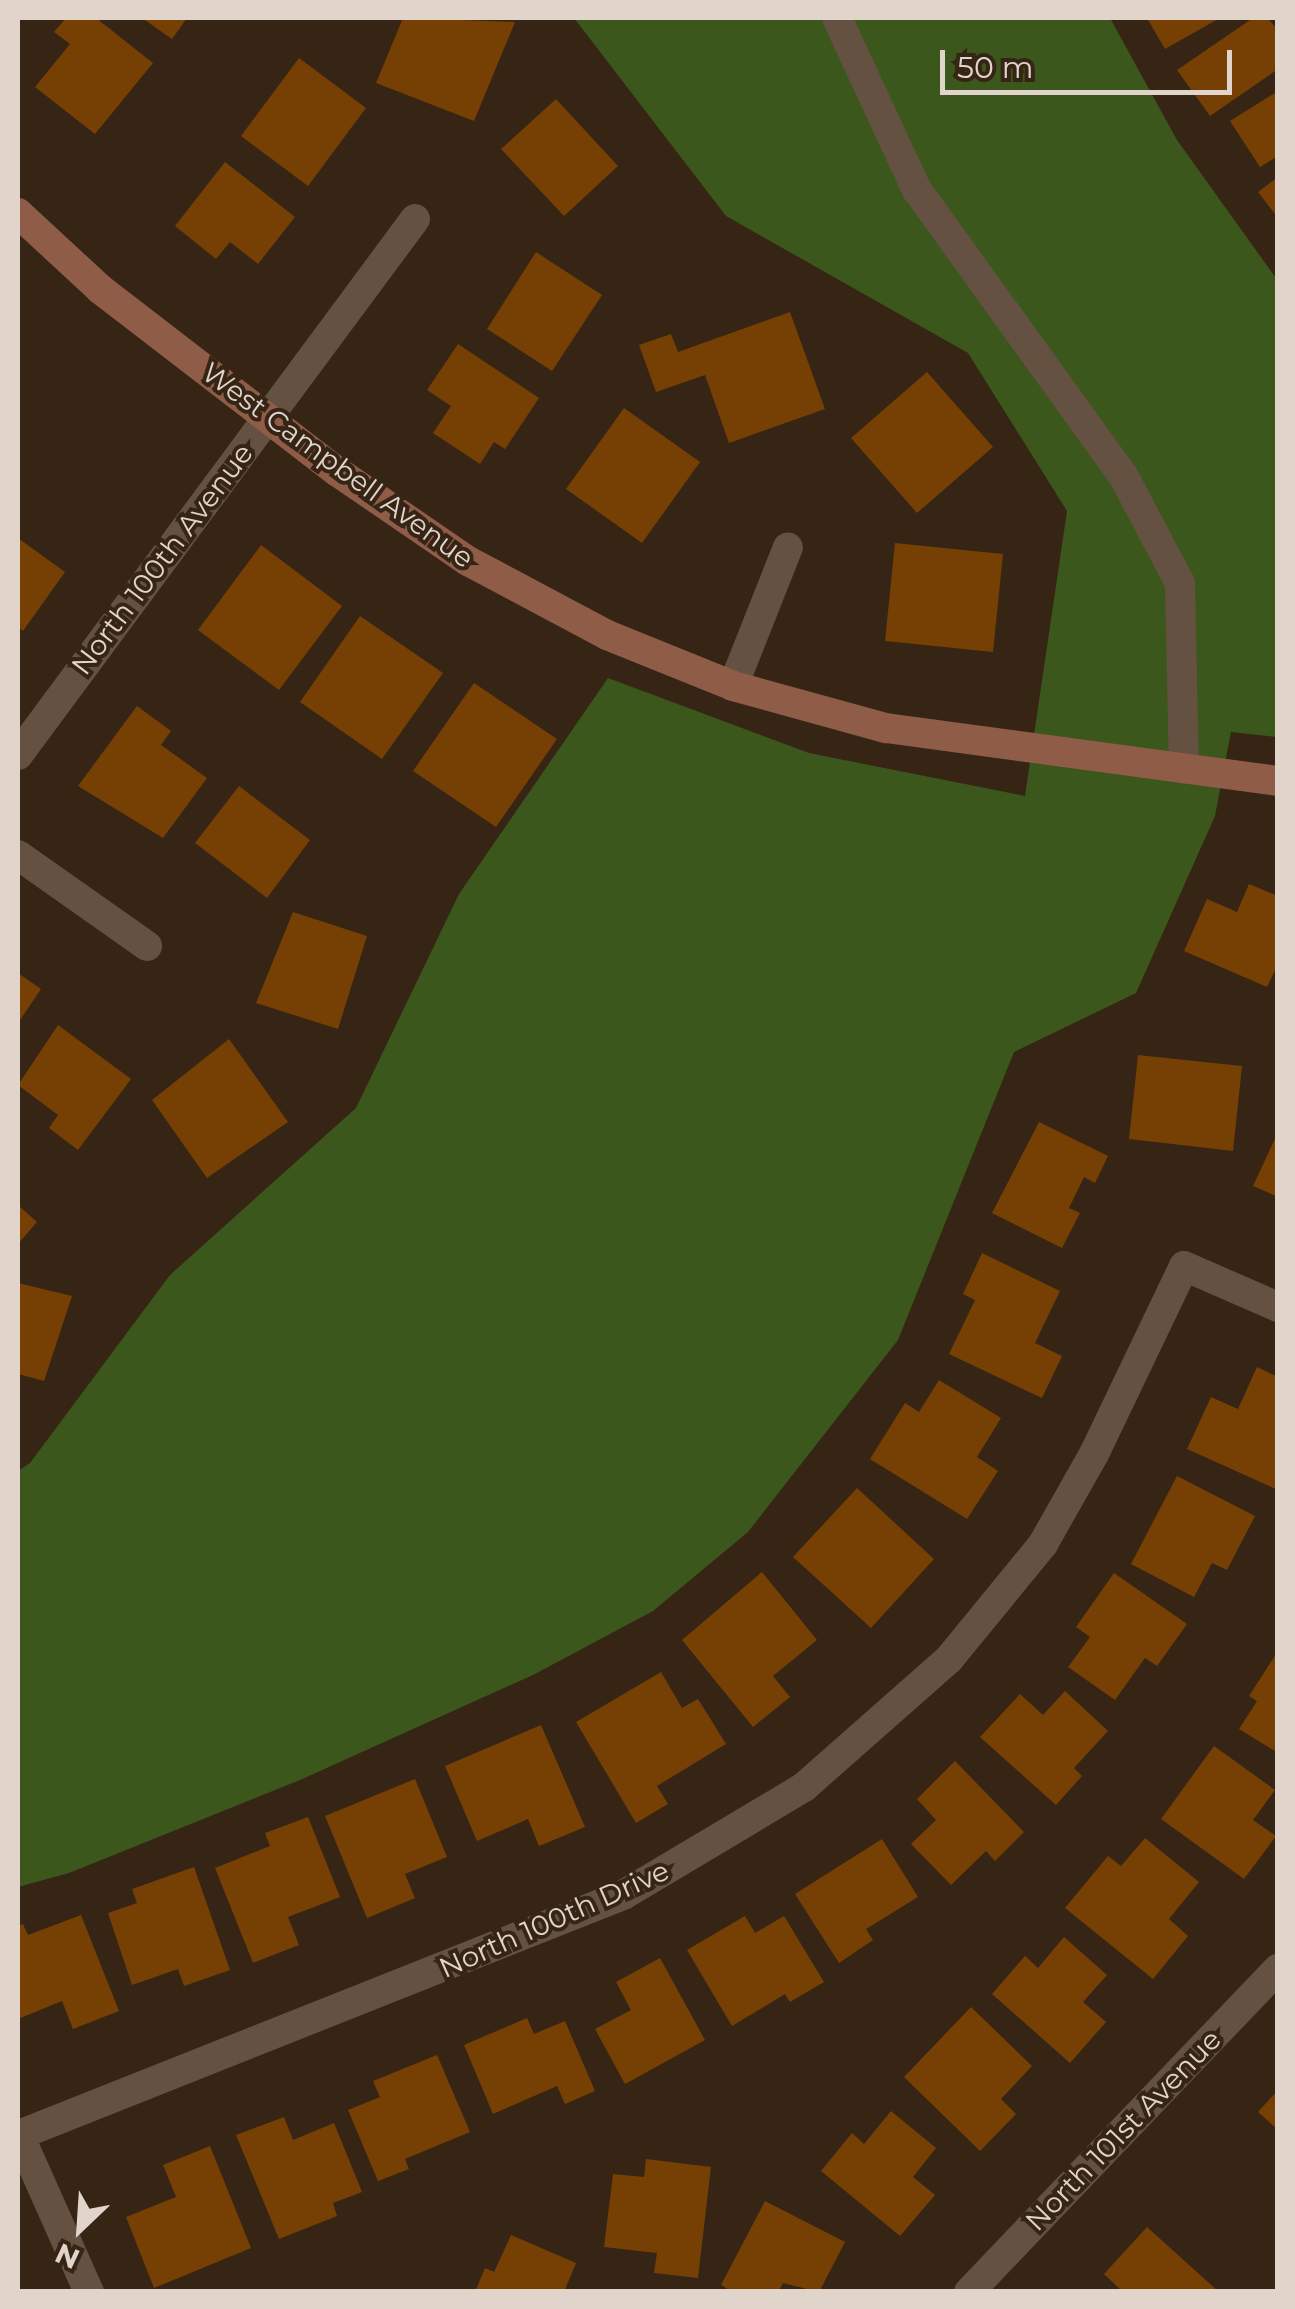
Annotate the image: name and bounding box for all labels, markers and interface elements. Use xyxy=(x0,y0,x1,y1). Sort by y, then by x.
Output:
scale bar xyxy=(945,30,1238,92)
text: 50 m xyxy=(957,49,1034,86)
street label: West Campbell Avenue xyxy=(196,355,480,575)
street label: North 100th Avenue xyxy=(64,437,260,681)
street label: North 100th Drive xyxy=(434,1853,674,1985)
street label: North 101st Avenue xyxy=(1018,2023,1228,2237)
north arrow xyxy=(30,2179,130,2279)
text: N xyxy=(50,2236,85,2276)

